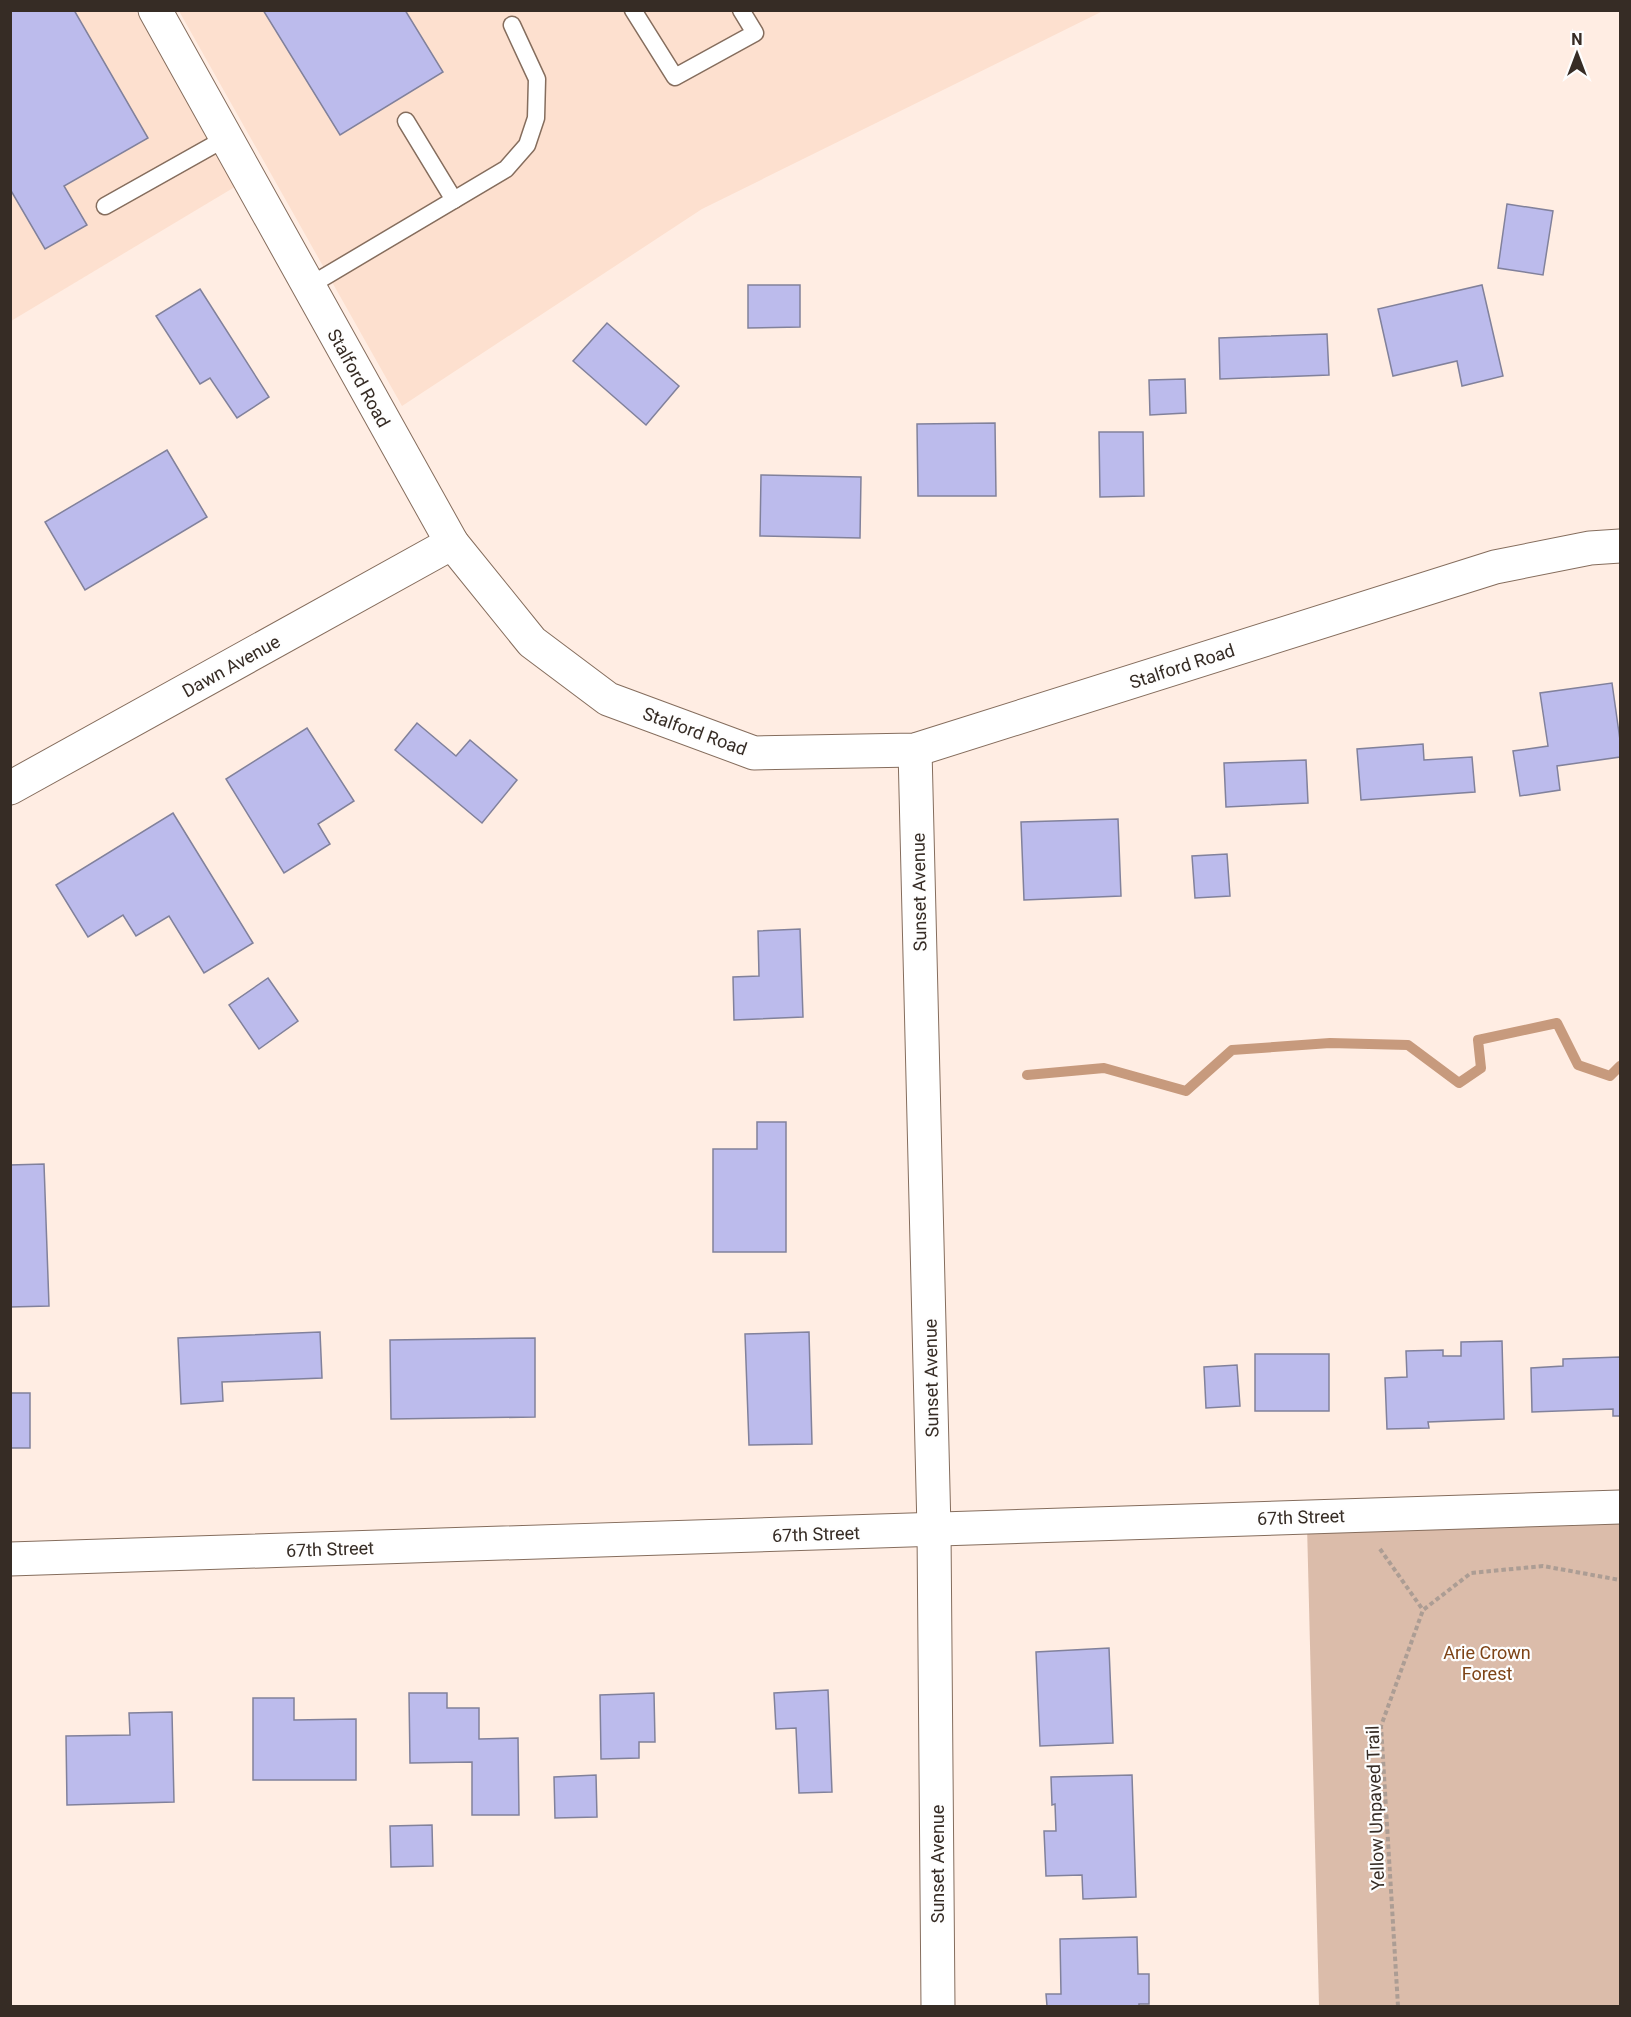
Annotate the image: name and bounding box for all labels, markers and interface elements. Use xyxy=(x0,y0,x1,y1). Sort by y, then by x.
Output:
north arrow xyxy=(1547,24,1607,84)
text: N xyxy=(1571,30,1583,49)
street label: Stalford Road xyxy=(323,325,395,431)
street label: Dawn Avenue xyxy=(179,631,283,701)
street label: Stalford Road xyxy=(1127,639,1237,693)
street label: Stalford Road xyxy=(640,702,750,760)
street label: Sunset Avenue xyxy=(907,833,931,951)
street label: Sunset Avenue xyxy=(919,1319,943,1437)
street label: 67th Street xyxy=(1257,1505,1345,1529)
street label: 67th Street xyxy=(772,1522,860,1546)
street label: 67th Street xyxy=(286,1537,374,1561)
park label: Arie Crown Forest xyxy=(1443,1642,1531,1684)
street label: Yellow Unpaved Trail xyxy=(1362,1725,1388,1891)
street label: Sunset Avenue xyxy=(927,1805,948,1923)

